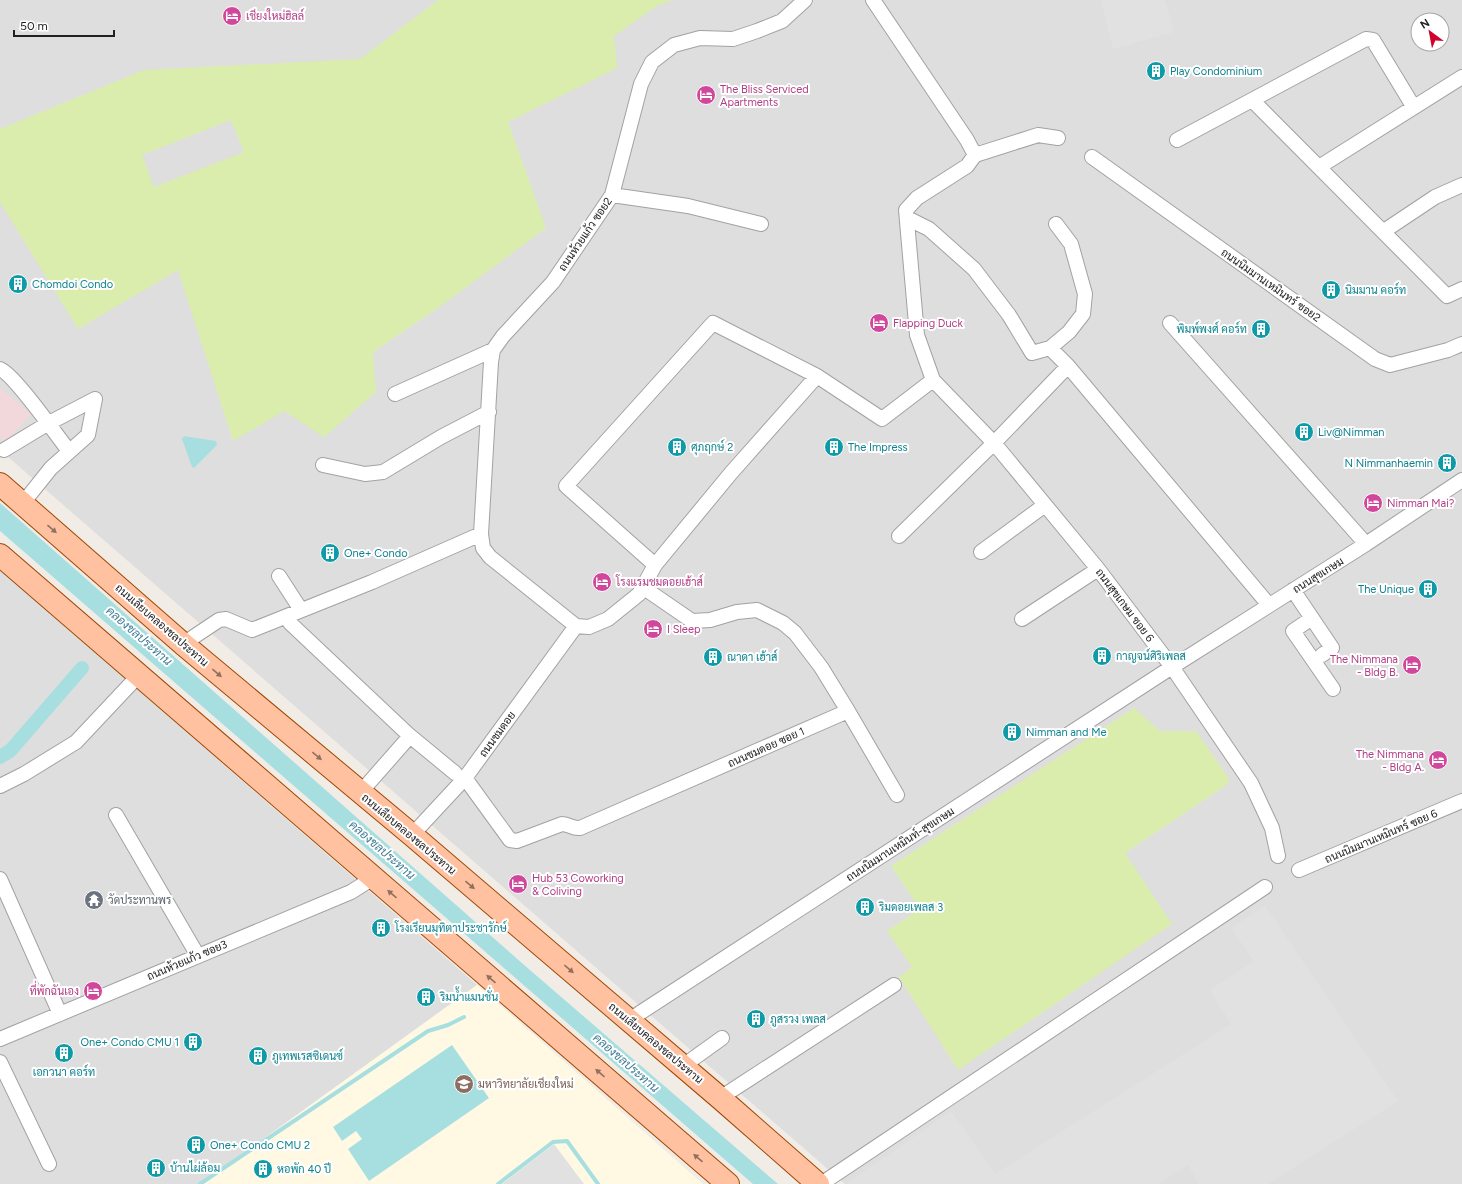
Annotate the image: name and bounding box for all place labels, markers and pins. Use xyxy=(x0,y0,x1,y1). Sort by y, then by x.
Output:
hotel icon: เชียงใหม่ฮิลล์ xyxy=(221,5,243,27)
place label: เชียงใหม่ฮิลล์ xyxy=(246,8,304,23)
building icon: Play Condominium xyxy=(1145,60,1167,82)
place label: Play Condominium xyxy=(1170,65,1262,78)
place label: The Bliss Serviced Apartments xyxy=(720,83,809,109)
hotel icon: The Bliss Serviced Apartments xyxy=(695,84,717,106)
building icon: Chomdoi Condo xyxy=(7,273,29,295)
place label: Chomdoi Condo xyxy=(32,278,113,291)
building icon: นิมมาน คอร์ท xyxy=(1320,279,1342,301)
place label: นิมมาน คอร์ท xyxy=(1345,282,1406,297)
hotel icon: Flapping Duck xyxy=(868,312,890,334)
place label: Flapping Duck xyxy=(893,317,964,330)
building icon: พิมพ์พงศ์ คอร์ท xyxy=(1250,318,1272,340)
place label: พิมพ์พงศ์ คอร์ท xyxy=(1177,321,1247,336)
building icon: Liv@Nimman xyxy=(1293,421,1315,443)
place label: Liv@Nimman xyxy=(1318,426,1384,439)
building icon: ศุภฤกษ์ 2 xyxy=(666,436,688,458)
building icon: The Impress xyxy=(823,436,845,458)
place label: ศุภฤกษ์ 2 xyxy=(691,439,733,456)
place label: The Impress xyxy=(848,441,908,454)
building icon: N Nimmanhaemin xyxy=(1436,452,1458,474)
place label: N Nimmanhaemin xyxy=(1344,457,1433,470)
hotel icon: Nimman Mai? xyxy=(1362,492,1384,514)
place label: Nimman Mai? xyxy=(1387,497,1455,510)
building icon: One+ Condo xyxy=(319,542,341,564)
place label: One+ Condo xyxy=(344,547,408,560)
hotel icon: โรงแรมชมดอยเฮ้าส์ xyxy=(591,571,613,593)
place label: โรงแรมชมดอยเฮ้าส์ xyxy=(615,574,703,589)
building icon: The Unique xyxy=(1417,578,1439,600)
place label: The Unique xyxy=(1358,583,1414,596)
hotel icon: I Sleep xyxy=(642,618,664,640)
place label: I Sleep xyxy=(667,623,701,636)
building icon: กาญจน์ศิริเพลส xyxy=(1091,645,1113,667)
building icon: ณาดา เฮ้าส์ xyxy=(702,646,724,668)
place label: กาญจน์ศิริเพลส xyxy=(1116,648,1186,663)
place label: ณาดา เฮ้าส์ xyxy=(727,649,777,664)
place label: The Nimmana - Bldg B. xyxy=(1330,653,1398,679)
hotel icon: The Nimmana - Bldg B. xyxy=(1401,654,1423,676)
building icon: Nimman and Me xyxy=(1001,721,1023,743)
place label: Nimman and Me xyxy=(1026,726,1106,739)
place label: The Nimmana - Bldg A. xyxy=(1356,748,1424,774)
hotel icon: The Nimmana - Bldg A. xyxy=(1427,749,1449,771)
place label: Hub 53 Coworking & Coliving xyxy=(532,872,624,898)
hotel icon: Hub 53 Coworking & Coliving xyxy=(507,873,529,895)
temple icon: วัดประทานพร xyxy=(83,889,105,911)
place label: วัดประทานพร xyxy=(108,893,171,907)
building icon: ริมดอยเพลส 3 xyxy=(854,896,876,918)
place label: ริมดอยเพลส 3 xyxy=(878,901,943,914)
building icon: โรงเรียนมุทิตาประชารักษ์ xyxy=(370,917,392,939)
place label: โรงเรียนมุทิตาประชารักษ์ xyxy=(394,920,508,937)
place label: ที่พักฉันเอง xyxy=(29,980,79,998)
hotel icon: ที่พักฉันเอง xyxy=(82,980,104,1002)
building icon: ริมน้ำแมนชั่น xyxy=(415,986,437,1008)
place label: ริมน้ำแมนชั่น xyxy=(439,986,498,1004)
building icon: ภูสรวง เพลส xyxy=(745,1008,767,1030)
place label: ภูสรวง เพลส xyxy=(770,1013,826,1027)
building icon: One+ Condo CMU 1 xyxy=(182,1031,204,1053)
place label: One+ Condo CMU 1 xyxy=(80,1036,179,1049)
building icon: เอกวนา คอร์ท xyxy=(53,1042,75,1064)
building icon: ภูเทพเรสซิเดนซ์ xyxy=(247,1045,269,1067)
place label: ภูเทพเรสซิเดนซ์ xyxy=(272,1048,343,1064)
place label: เอกวนา คอร์ท xyxy=(33,1064,95,1079)
school or university icon: มหาวิทยาลัยเชียงใหม่ xyxy=(453,1073,475,1095)
place label: มหาวิทยาลัยเชียงใหม่ xyxy=(478,1076,574,1091)
building icon: One+ Condo CMU 2 xyxy=(185,1134,207,1156)
place label: One+ Condo CMU 2 xyxy=(210,1139,310,1152)
building icon: บ้านไผ่ล้อม xyxy=(145,1157,167,1179)
building icon: หอพัก 40 ปี xyxy=(252,1158,274,1180)
place label: บ้านไผ่ล้อม xyxy=(170,1160,220,1175)
place label: หอพัก 40 ปี xyxy=(277,1162,331,1176)

